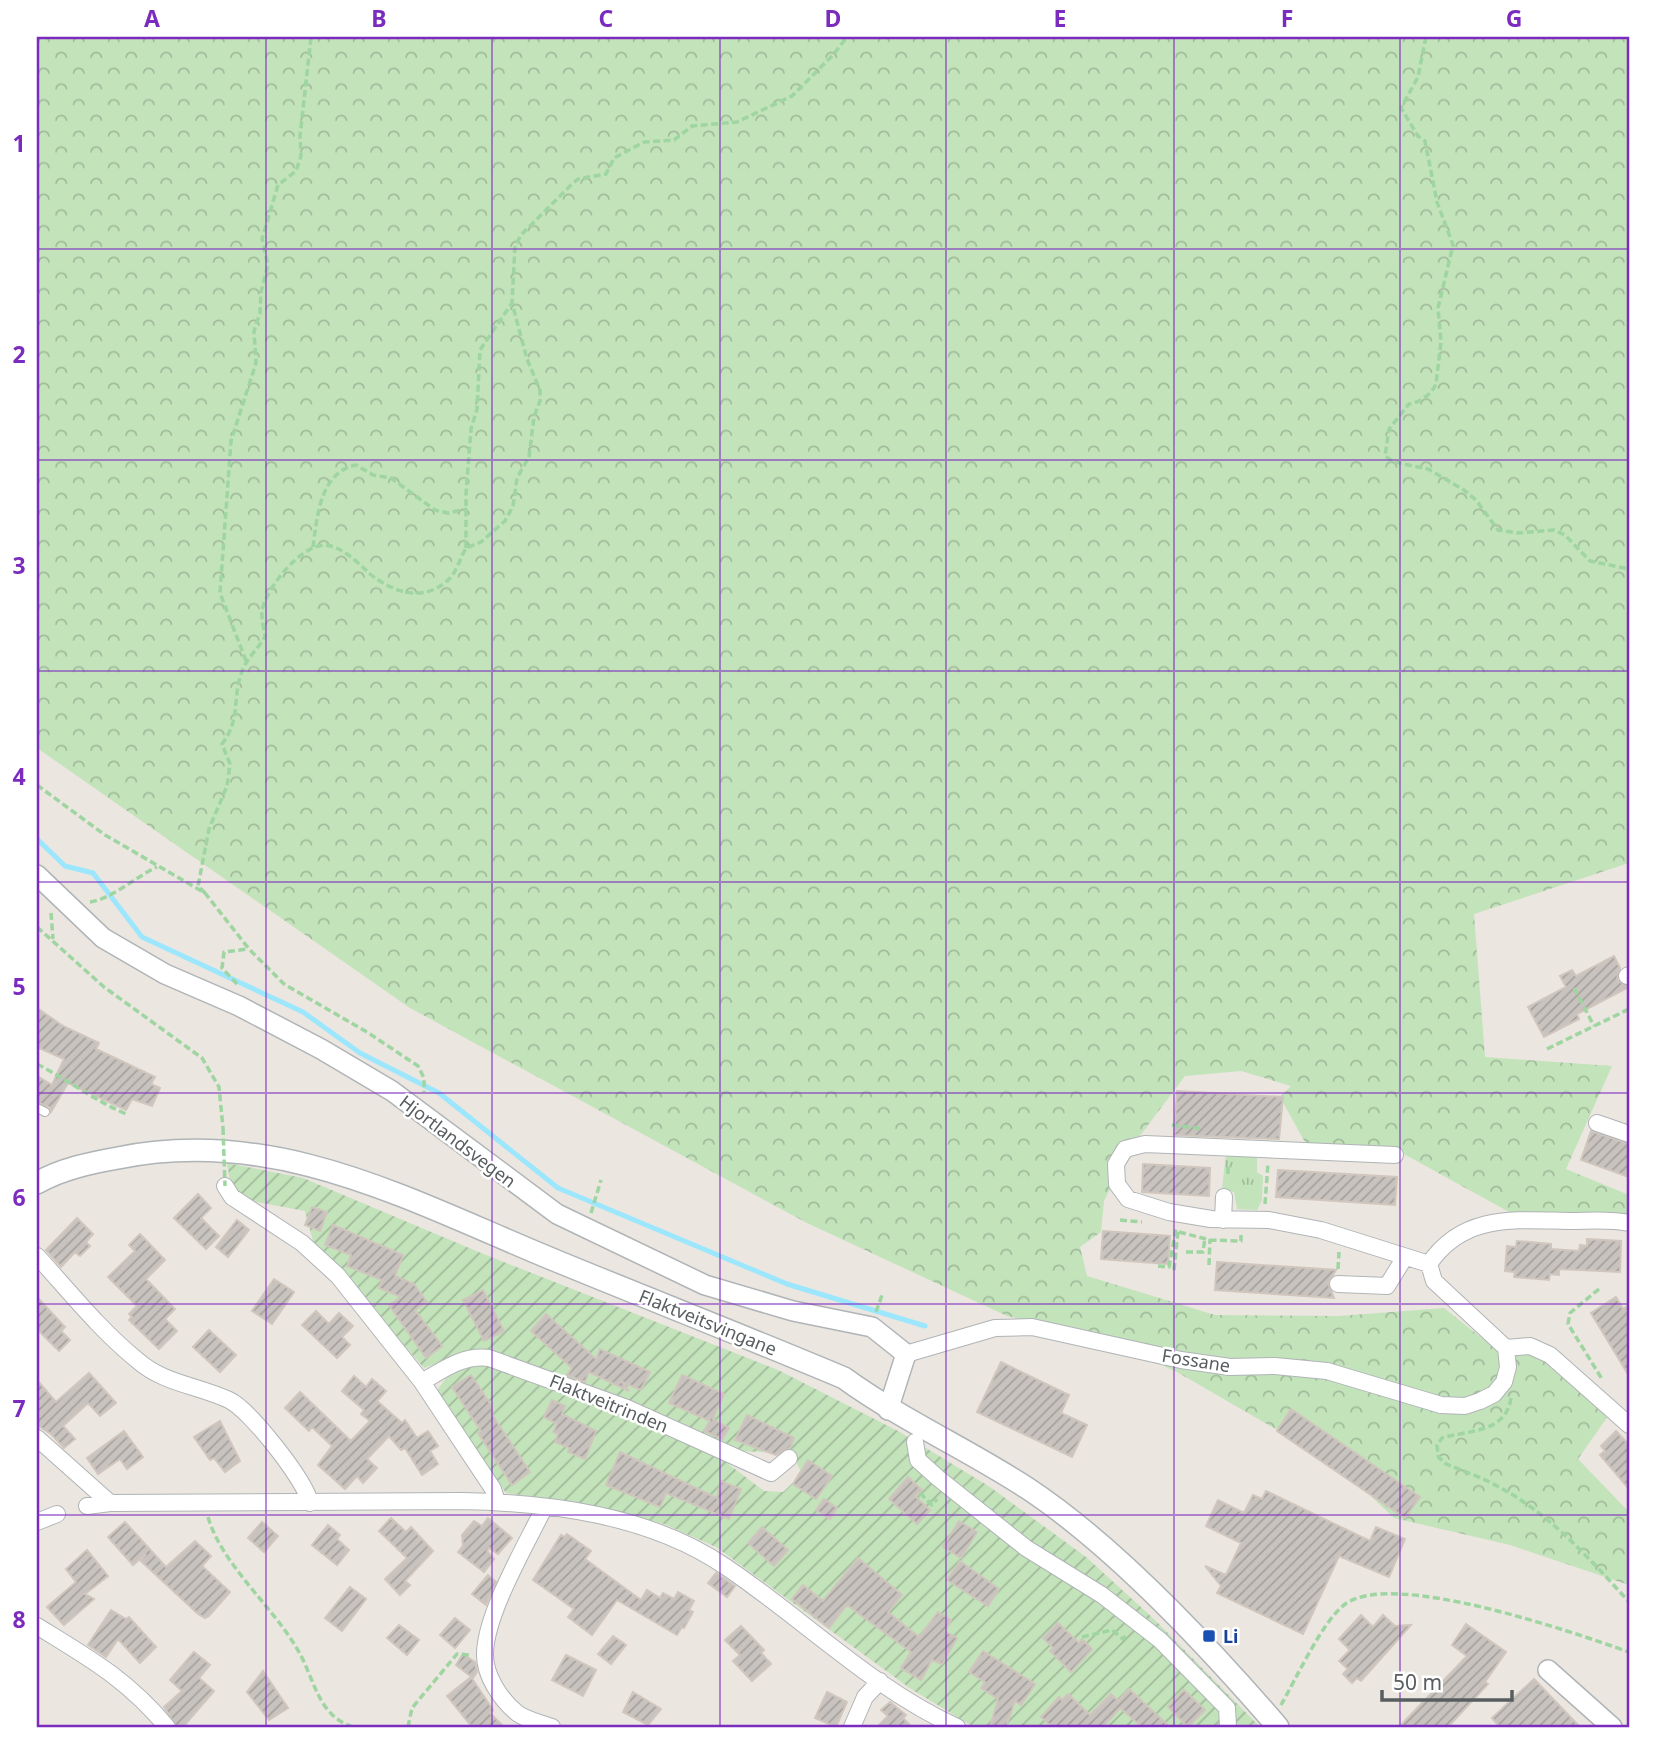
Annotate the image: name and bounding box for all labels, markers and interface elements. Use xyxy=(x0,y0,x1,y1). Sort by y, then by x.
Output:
text: A xyxy=(144,2,160,34)
text: B xyxy=(371,2,387,34)
text: C xyxy=(599,2,614,34)
text: D xyxy=(825,2,841,34)
text: E xyxy=(1054,2,1066,34)
text: F xyxy=(1281,2,1293,34)
text: G xyxy=(1506,2,1522,34)
text: 1 xyxy=(12,127,26,159)
text: 2 xyxy=(12,338,26,370)
text: 3 xyxy=(12,549,26,581)
text: 4 xyxy=(12,760,26,792)
text: 5 xyxy=(12,970,26,1002)
street label: Hjortlandsvegen xyxy=(395,1089,521,1193)
text: 6 xyxy=(12,1181,26,1213)
street label: Flaktveitsvingane xyxy=(636,1283,780,1361)
street label: Fossane xyxy=(1160,1343,1232,1377)
street label: Flaktveitrinden xyxy=(546,1368,672,1438)
text: 7 xyxy=(12,1392,26,1424)
text: 8 xyxy=(12,1603,26,1635)
place label: Li xyxy=(1223,1624,1238,1648)
marker: Li xyxy=(1201,1628,1217,1644)
scale bar xyxy=(1382,1659,1512,1703)
text: 50 m xyxy=(1393,1668,1442,1696)

